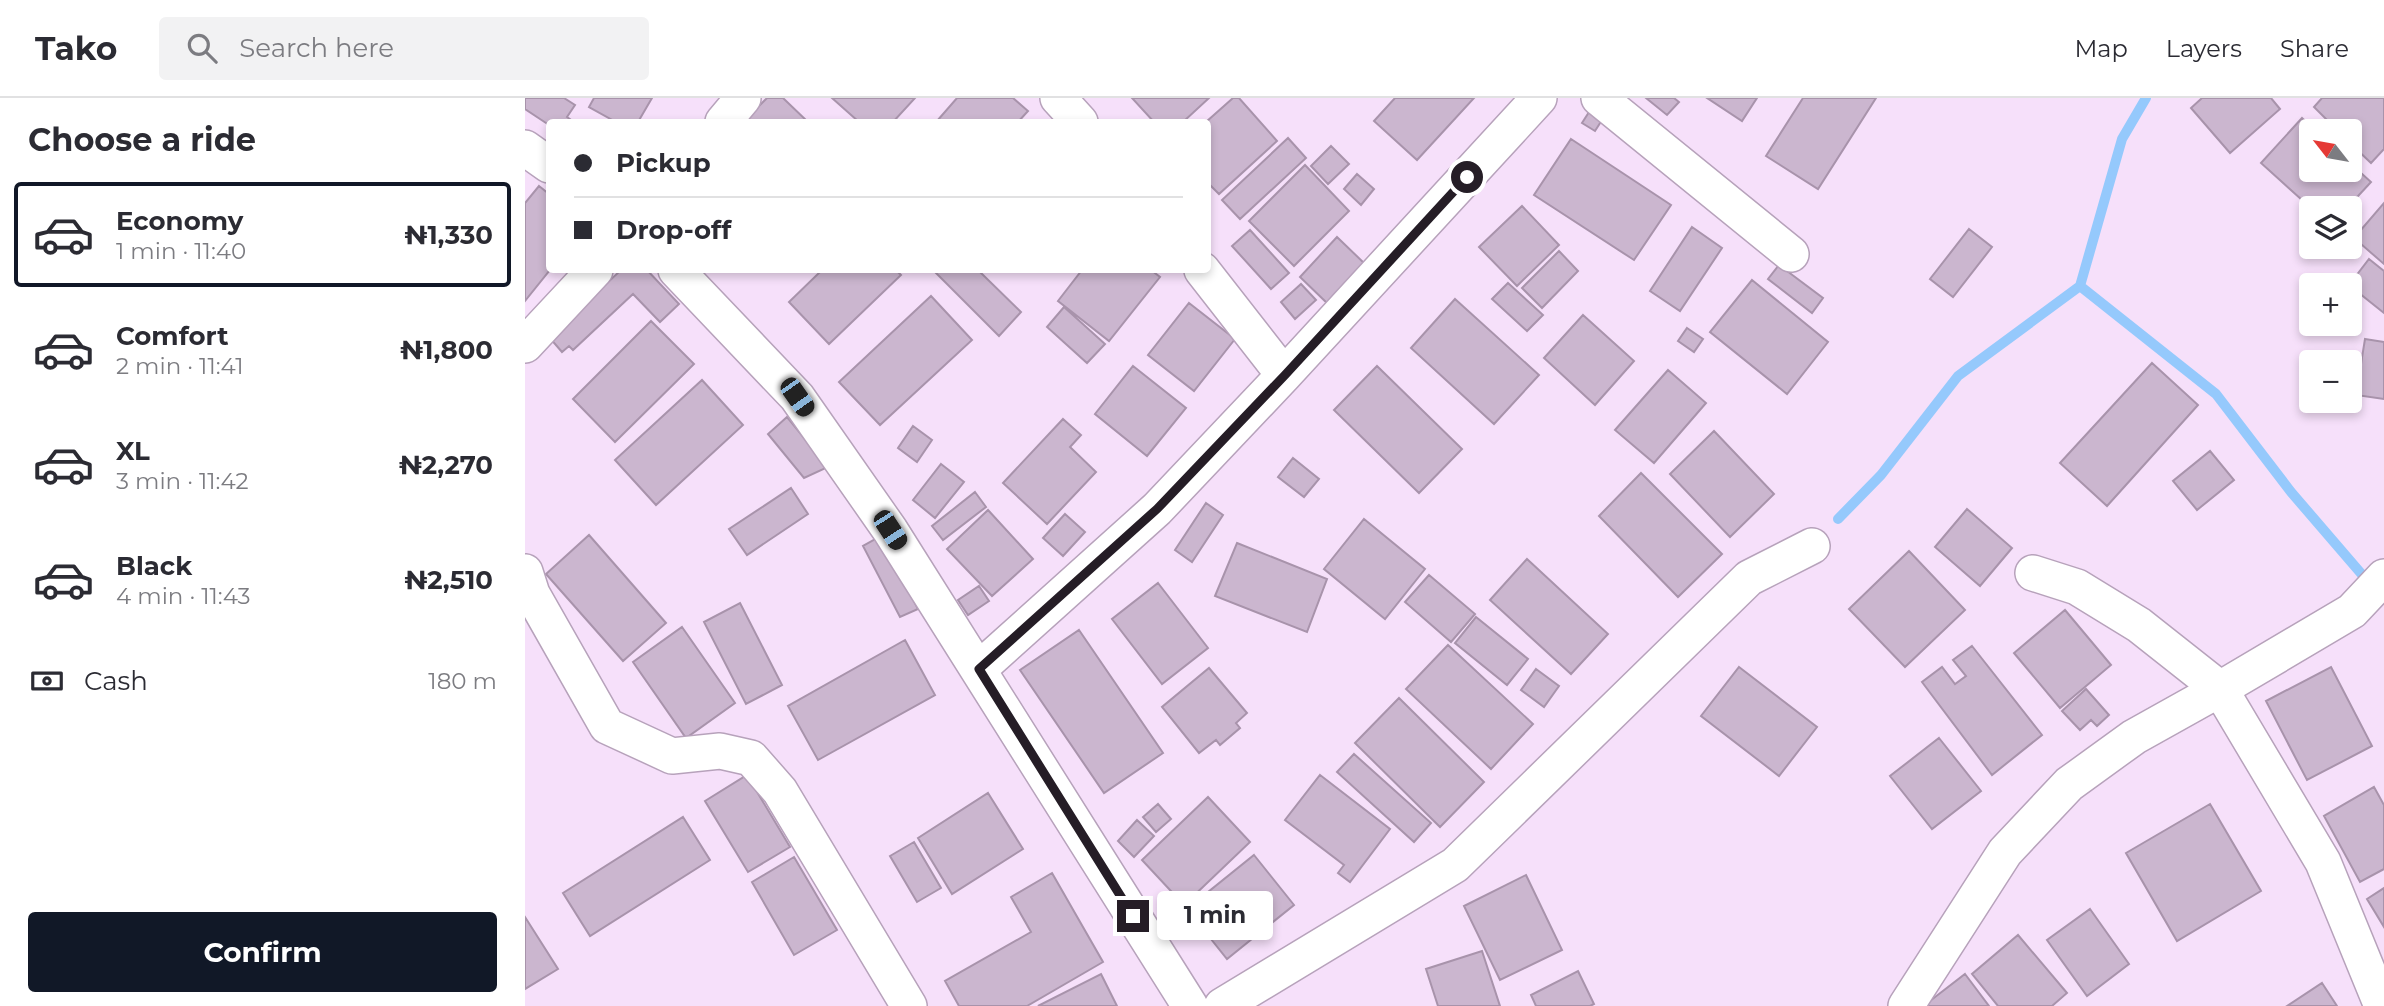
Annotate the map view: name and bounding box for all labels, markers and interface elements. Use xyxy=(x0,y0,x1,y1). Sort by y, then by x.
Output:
search box xyxy=(159,17,649,80)
text: Tako xyxy=(35,28,117,68)
icon: search xyxy=(183,29,221,67)
text: Search here xyxy=(239,32,394,64)
text: Map xyxy=(2074,34,2128,63)
text: Layers xyxy=(2166,34,2242,63)
text: Share xyxy=(2280,34,2349,63)
north arrow xyxy=(2299,119,2363,182)
map controls xyxy=(2299,119,2362,413)
text: Choose a ride xyxy=(28,120,256,159)
text: Pickup xyxy=(616,147,711,179)
route start xyxy=(1451,161,1483,193)
button: layers xyxy=(2299,196,2362,259)
icon: car xyxy=(32,203,95,266)
text: Economy xyxy=(116,205,243,237)
text: Drop-off xyxy=(616,214,731,246)
text: ₦1,330 xyxy=(404,219,493,251)
text: 1 min · 11:40 xyxy=(116,237,246,265)
button: + xyxy=(2299,273,2362,336)
icon: car xyxy=(32,318,95,381)
text: Comfort xyxy=(116,320,228,352)
text: ₦1,800 xyxy=(400,334,493,366)
button: − xyxy=(2299,350,2362,413)
text: 2 min · 11:41 xyxy=(116,352,244,380)
car xyxy=(777,374,818,420)
icon: car xyxy=(32,433,95,496)
text: XL xyxy=(116,435,150,467)
text: ₦2,270 xyxy=(398,449,493,481)
text: 3 min · 11:42 xyxy=(116,467,249,495)
car xyxy=(870,507,911,553)
icon: car xyxy=(32,548,95,611)
text: Black xyxy=(116,550,192,582)
text: ₦2,510 xyxy=(404,564,493,596)
text: 4 min · 11:43 xyxy=(116,582,251,610)
icon: cash xyxy=(28,662,66,700)
text: Cash xyxy=(84,665,148,697)
text: 180 m xyxy=(428,667,497,695)
callout: 1 min xyxy=(1157,892,1273,940)
route end xyxy=(1117,900,1149,932)
text: 1 min xyxy=(1184,901,1246,929)
button: Confirm xyxy=(28,912,497,992)

